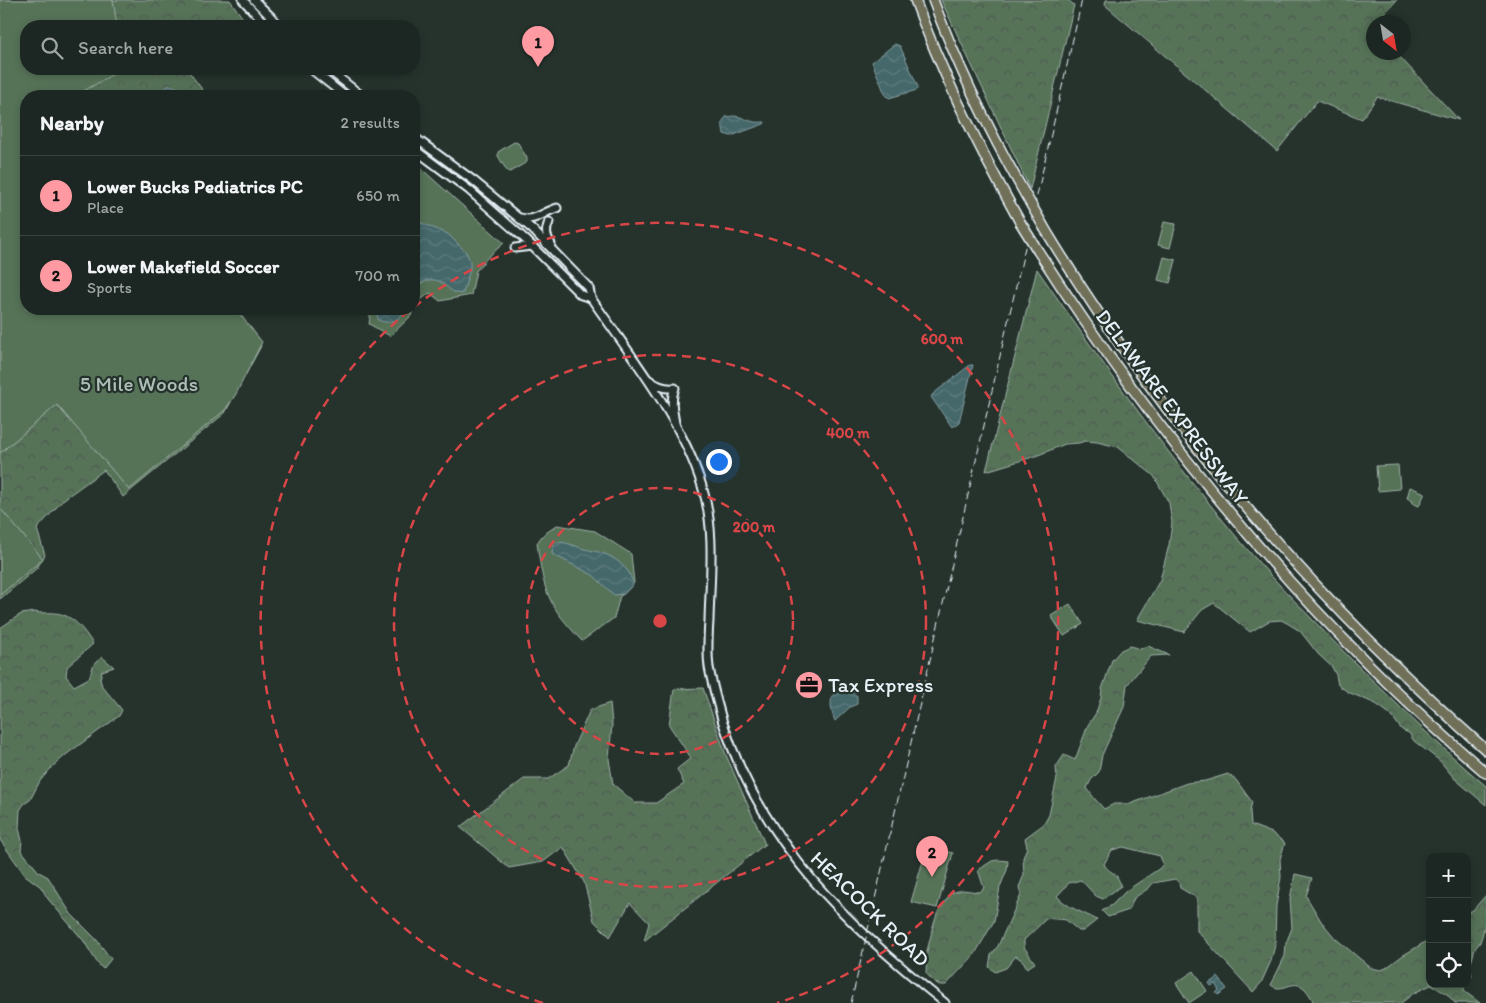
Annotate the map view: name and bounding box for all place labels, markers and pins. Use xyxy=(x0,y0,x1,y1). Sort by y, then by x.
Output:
pin: 1 xyxy=(522,26,554,67)
centre of rings xyxy=(651,612,669,630)
office icon: Tax Express xyxy=(794,670,824,700)
place label: Tax Express xyxy=(828,672,934,697)
pin: 2 xyxy=(916,836,948,877)

